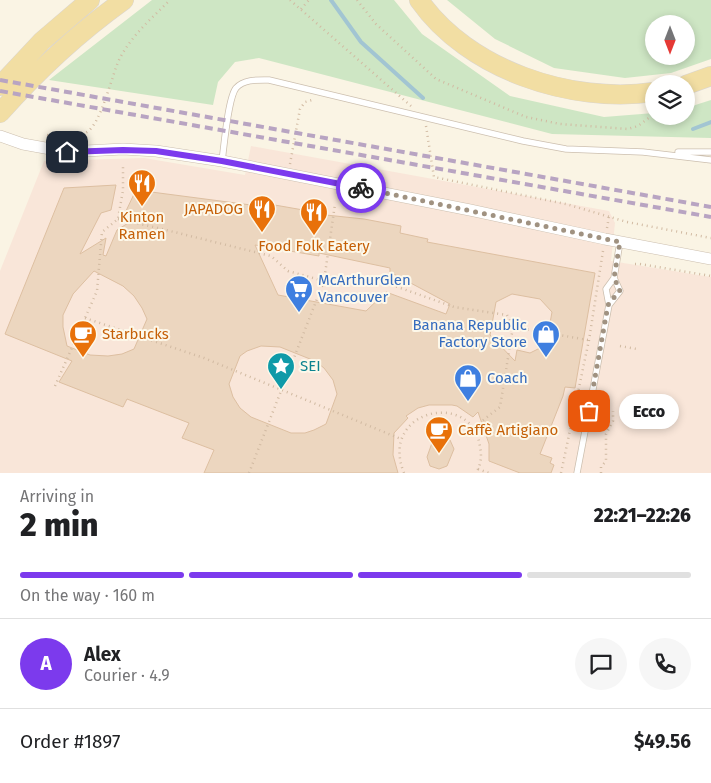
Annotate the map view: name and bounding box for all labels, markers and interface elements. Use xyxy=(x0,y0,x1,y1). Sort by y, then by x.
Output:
north arrow xyxy=(645,15,695,65)
map controls xyxy=(645,15,695,125)
button: layers xyxy=(645,75,695,125)
pin xyxy=(46,131,88,173)
icon: home xyxy=(53,138,81,166)
courier xyxy=(336,163,386,213)
restaurant icon: Kinton Ramen xyxy=(127,168,157,207)
icon: bike xyxy=(347,174,375,202)
restaurant icon: JAPADOG xyxy=(247,194,277,233)
restaurant icon: Food Folk Eatery xyxy=(299,197,329,236)
place label: JAPADOG xyxy=(184,200,243,218)
place label: Kinton Ramen xyxy=(119,208,165,243)
place label: Food Folk Eatery xyxy=(258,237,370,255)
place label: McArthurGlen Vancouver xyxy=(318,271,411,306)
supermarket icon: McArthurGlen Vancouver xyxy=(284,274,314,313)
place label: Banana Republic Factory Store xyxy=(412,316,527,351)
cafe icon: Starbucks xyxy=(68,319,98,358)
shop icon: Banana Republic Factory Store xyxy=(531,319,561,358)
place label: Starbucks xyxy=(102,325,169,343)
place icon: SEI xyxy=(266,351,296,390)
place label: SEI xyxy=(300,357,321,375)
shop icon: Coach xyxy=(453,363,483,402)
place label: Coach xyxy=(487,369,528,387)
pin xyxy=(568,390,610,432)
callout: Ecco xyxy=(619,394,679,428)
icon: bag xyxy=(575,397,603,425)
text: Ecco xyxy=(633,402,665,421)
cafe icon: Caffè Artigiano xyxy=(424,415,454,454)
place label: Caffè Artigiano xyxy=(458,421,558,439)
text: Arriving in xyxy=(20,487,94,506)
text: 22:21–22:26 xyxy=(594,504,691,527)
text: 2 min xyxy=(20,506,98,544)
text: On the way · 160 m xyxy=(20,586,155,605)
button: chat xyxy=(575,638,627,690)
button: phone xyxy=(639,638,691,690)
text: Alex xyxy=(84,643,121,666)
text: A xyxy=(40,652,52,675)
text: Courier · 4.9 xyxy=(84,666,170,685)
text: Order #1897 xyxy=(20,730,120,753)
text: $49.56 xyxy=(634,730,691,753)

